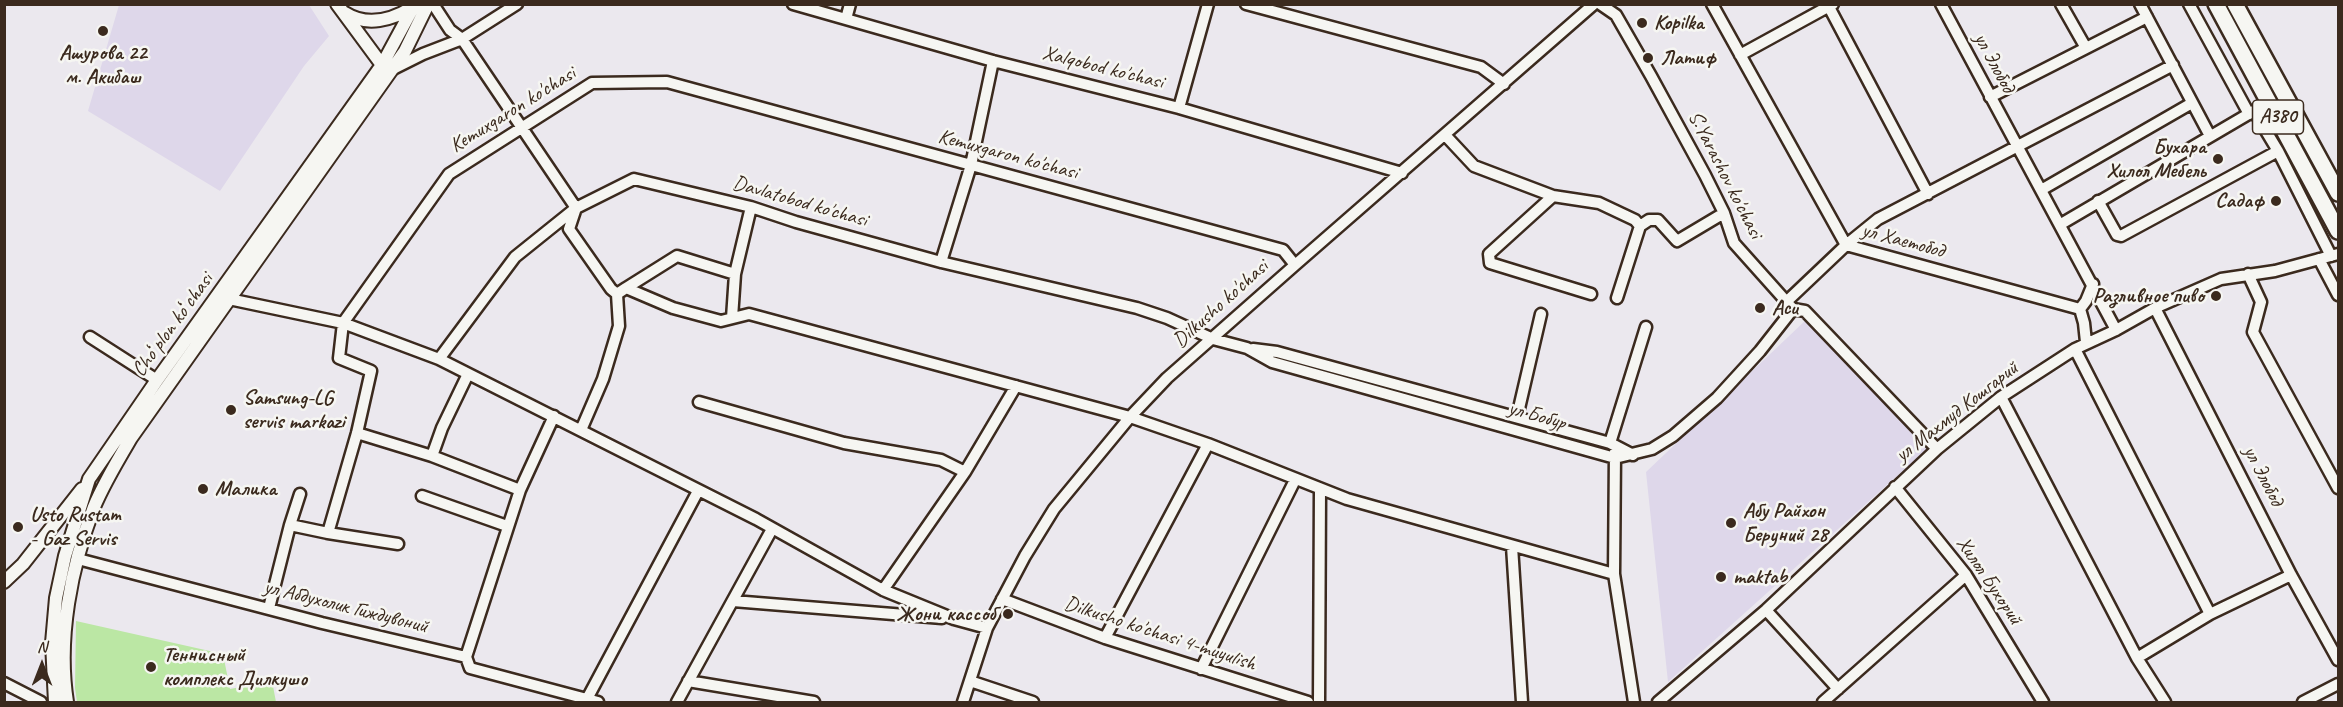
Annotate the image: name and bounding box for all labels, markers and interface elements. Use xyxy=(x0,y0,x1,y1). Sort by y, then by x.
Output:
place label: Kopilka xyxy=(1654,10,1704,36)
marker: Kopilka xyxy=(1635,16,1649,30)
marker: Ашурова 22 м. Акибаш xyxy=(96,24,110,38)
street label: ул Элобод xyxy=(1968,29,2020,97)
place label: Ашурова 22 м. Акибаш xyxy=(59,40,147,90)
street label: Xalqobod ko'chasi xyxy=(1040,41,1166,95)
place label: Латиф xyxy=(1660,45,1716,71)
marker: Латиф xyxy=(1641,51,1655,65)
street label: Kemuxgaron ko'chasi xyxy=(445,61,581,159)
road number: A380 xyxy=(2252,100,2304,134)
street label: S.Yarashov ko'chasi xyxy=(1682,107,1768,243)
street label: Kemuxgaron ko'chasi xyxy=(935,124,1081,186)
place label: Бухара Хилол Мебель xyxy=(2106,134,2206,184)
marker: Бухара Хилол Мебель xyxy=(2211,152,2225,166)
street label: Davlatobod ko'chasi xyxy=(730,171,870,233)
place label: Садаф xyxy=(2215,188,2264,214)
marker: Садаф xyxy=(2269,194,2283,208)
street label: ул Хаетобод xyxy=(1859,218,1947,264)
street label: Dilkusho ko'chasi xyxy=(1168,255,1274,353)
street label: Choʻplon koʻchasi xyxy=(127,268,219,382)
place label: Разливное пиво xyxy=(2093,283,2204,309)
marker: Разливное пиво xyxy=(2209,289,2223,303)
place label: Аси xyxy=(1772,295,1798,321)
marker: Аси xyxy=(1753,301,1767,315)
street label: ул Махмуд Кошгарий xyxy=(1890,356,2024,468)
place label: Samsung-LG servis markazi xyxy=(243,385,344,435)
street label: ул Бобур xyxy=(1505,396,1569,436)
marker: Samsung-LG servis markazi xyxy=(224,403,238,417)
street label: ул Элобод xyxy=(2237,442,2289,510)
place label: Малика xyxy=(215,476,276,502)
marker: Малика xyxy=(196,482,210,496)
place label: Абу Райхон Беруний 28 xyxy=(1743,498,1828,548)
place label: Usto Rustam - Gaz Servis xyxy=(30,502,121,552)
marker: Абу Райхон Беруний 28 xyxy=(1724,516,1738,530)
marker: Usto Rustam - Gaz Servis xyxy=(11,520,25,534)
street label: Хилол Бухорий xyxy=(1950,532,2028,630)
place label: maktab xyxy=(1733,564,1787,590)
marker: maktab xyxy=(1714,570,1728,584)
street label: ул Абдухолик Гиждувоний xyxy=(261,574,431,640)
street label: Dilkusho ko'chasi 4-muyulish xyxy=(1061,591,1259,677)
place label: Жони кассоб xyxy=(897,601,996,627)
marker: Жони кассоб xyxy=(1001,607,1015,621)
north arrow xyxy=(12,635,72,695)
text: N xyxy=(37,637,47,657)
place label: Теннисный комплекс Дилкушо xyxy=(163,642,307,692)
marker: Теннисный комплекс Дилкушо xyxy=(144,660,158,674)

